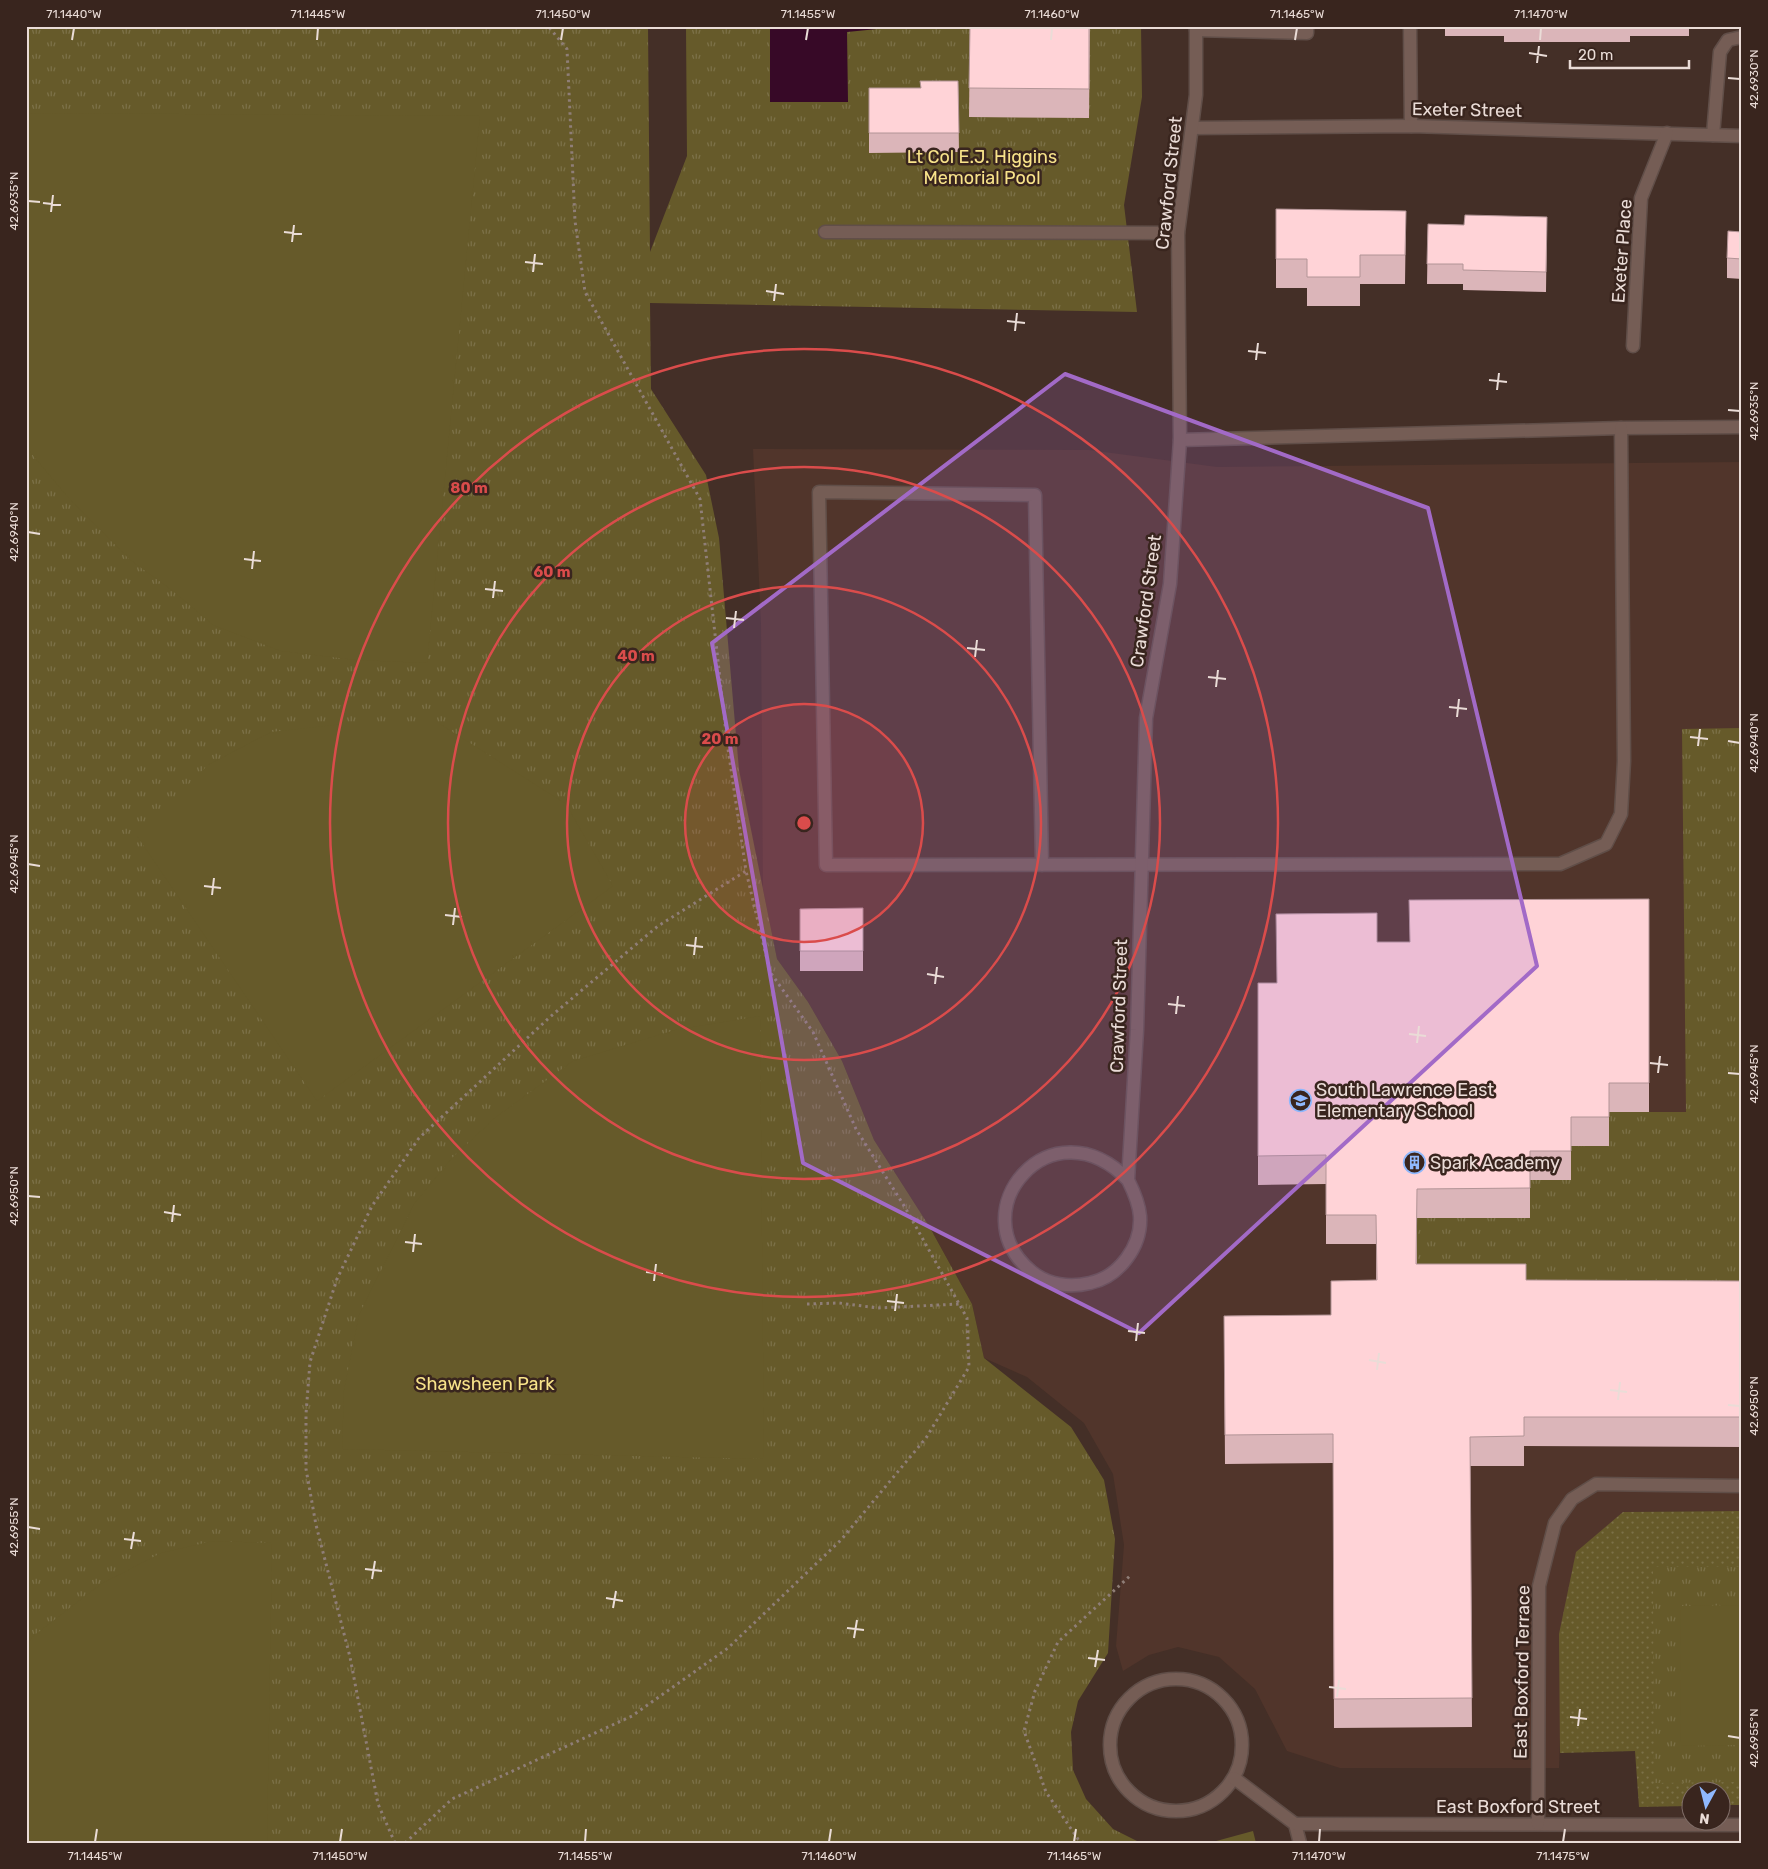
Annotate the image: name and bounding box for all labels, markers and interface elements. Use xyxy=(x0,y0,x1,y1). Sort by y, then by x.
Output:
text: 71.1440°W xyxy=(46,7,102,21)
text: 71.1445°W xyxy=(291,7,346,21)
text: 71.1450°W xyxy=(535,7,591,21)
text: 71.1455°W xyxy=(781,7,836,21)
text: 71.1460°W xyxy=(1024,7,1080,21)
text: 71.1465°W xyxy=(1270,7,1325,21)
text: 71.1470°W xyxy=(1514,7,1568,21)
scale bar xyxy=(1570,38,1689,70)
text: 20 m xyxy=(1578,46,1613,64)
text: 42.6930°N xyxy=(1747,49,1761,109)
street label: Exeter Street xyxy=(1412,98,1522,122)
street label: Crawford Street xyxy=(1151,115,1187,251)
park label: Lt Col E.J. Higgins Memorial Pool xyxy=(907,146,1057,189)
text: 42.6935°N xyxy=(7,172,21,230)
street label: Exeter Place xyxy=(1607,198,1637,304)
text: 42.6935°N xyxy=(1747,382,1761,440)
text: 80 m xyxy=(450,479,488,497)
text: 42.6940°N xyxy=(7,502,21,562)
street label: Crawford Street xyxy=(1126,533,1166,669)
text: 60 m xyxy=(534,563,570,581)
text: 40 m xyxy=(617,647,655,665)
text: 42.6940°N xyxy=(1747,713,1761,773)
text: 20 m xyxy=(702,730,738,748)
centre of rings xyxy=(795,814,813,832)
text: 42.6945°N xyxy=(7,834,21,894)
street label: Crawford Street xyxy=(1106,939,1132,1073)
text: 42.6945°N xyxy=(1747,1044,1761,1104)
place label: South Lawrence East Elementary School xyxy=(1316,1079,1494,1122)
school or university icon: South Lawrence East Elementary School xyxy=(1288,1088,1312,1112)
building icon: Spark Academy xyxy=(1402,1151,1426,1175)
place label: Spark Academy xyxy=(1430,1152,1560,1174)
text: 42.6950°N xyxy=(7,1166,21,1226)
park label: Shawsheen Park xyxy=(415,1373,555,1395)
text: 42.6950°N xyxy=(1747,1376,1761,1436)
text: 42.6955°N xyxy=(7,1498,21,1557)
street label: East Boxford Terrace xyxy=(1509,1585,1535,1759)
text: 42.6955°N xyxy=(1747,1709,1761,1768)
north arrow xyxy=(1680,1782,1730,1832)
street label: East Boxford Street xyxy=(1436,1796,1600,1818)
text: N xyxy=(1698,1809,1711,1827)
text: 71.1445°W xyxy=(68,1849,123,1863)
text: 71.1450°W xyxy=(312,1849,368,1863)
text: 71.1455°W xyxy=(558,1849,613,1863)
text: 71.1460°W xyxy=(801,1849,857,1863)
text: 71.1465°W xyxy=(1047,1849,1102,1863)
text: 71.1470°W xyxy=(1292,1849,1346,1863)
text: 71.1475°W xyxy=(1536,1849,1590,1863)

